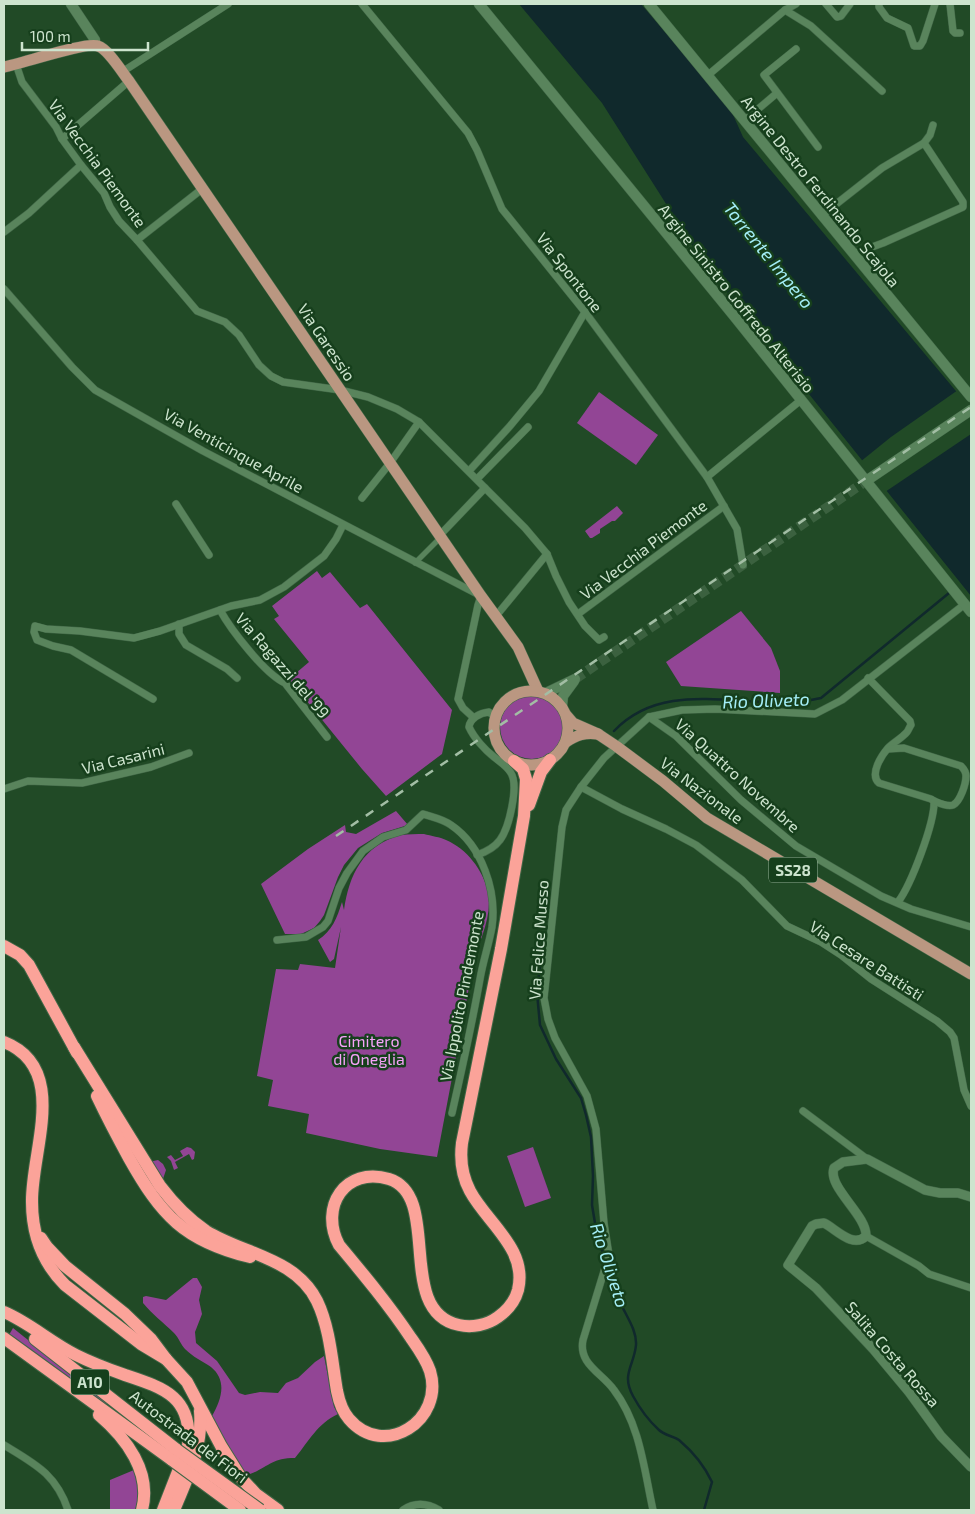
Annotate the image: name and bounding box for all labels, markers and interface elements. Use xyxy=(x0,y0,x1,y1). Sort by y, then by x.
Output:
scale bar xyxy=(22,20,149,52)
text: 100 m xyxy=(30,27,71,45)
street label: Argine Destro Ferdinando Scajola xyxy=(737,91,904,291)
street label: Via Vecchia Piemonte xyxy=(45,95,151,231)
water label: Torrente Impero xyxy=(719,197,819,313)
street label: Argine Sinistro Goffredo Alterisio xyxy=(655,200,819,396)
street label: Via Spontone xyxy=(533,228,607,316)
street label: Via Garessio xyxy=(294,300,360,384)
street label: Via Venticinque Aprile xyxy=(161,404,307,496)
street label: Via Vecchia Piemonte xyxy=(576,495,710,603)
street label: Via Ragazzi del '99 xyxy=(232,608,334,722)
water label: Rio Oliveto xyxy=(722,687,810,713)
street label: Via Quattro Novembre xyxy=(671,714,804,837)
street label: Via Casarini xyxy=(80,739,166,777)
street label: Via Nazionale xyxy=(657,753,747,827)
road number: SS28 xyxy=(769,858,817,882)
street label: Via Felice Musso xyxy=(524,879,552,1001)
street label: Via Ippolito Pindemonte xyxy=(435,909,487,1083)
street label: Via Cesare Battisti xyxy=(806,916,928,1004)
park label: Cimitero di Oneglia xyxy=(333,1031,405,1068)
water label: Rio Oliveto xyxy=(586,1220,634,1310)
street label: Salita Costa Rossa xyxy=(842,1297,944,1411)
road number: A10 xyxy=(71,1370,109,1394)
street label: Autostrada dei Fiori xyxy=(126,1386,252,1486)

